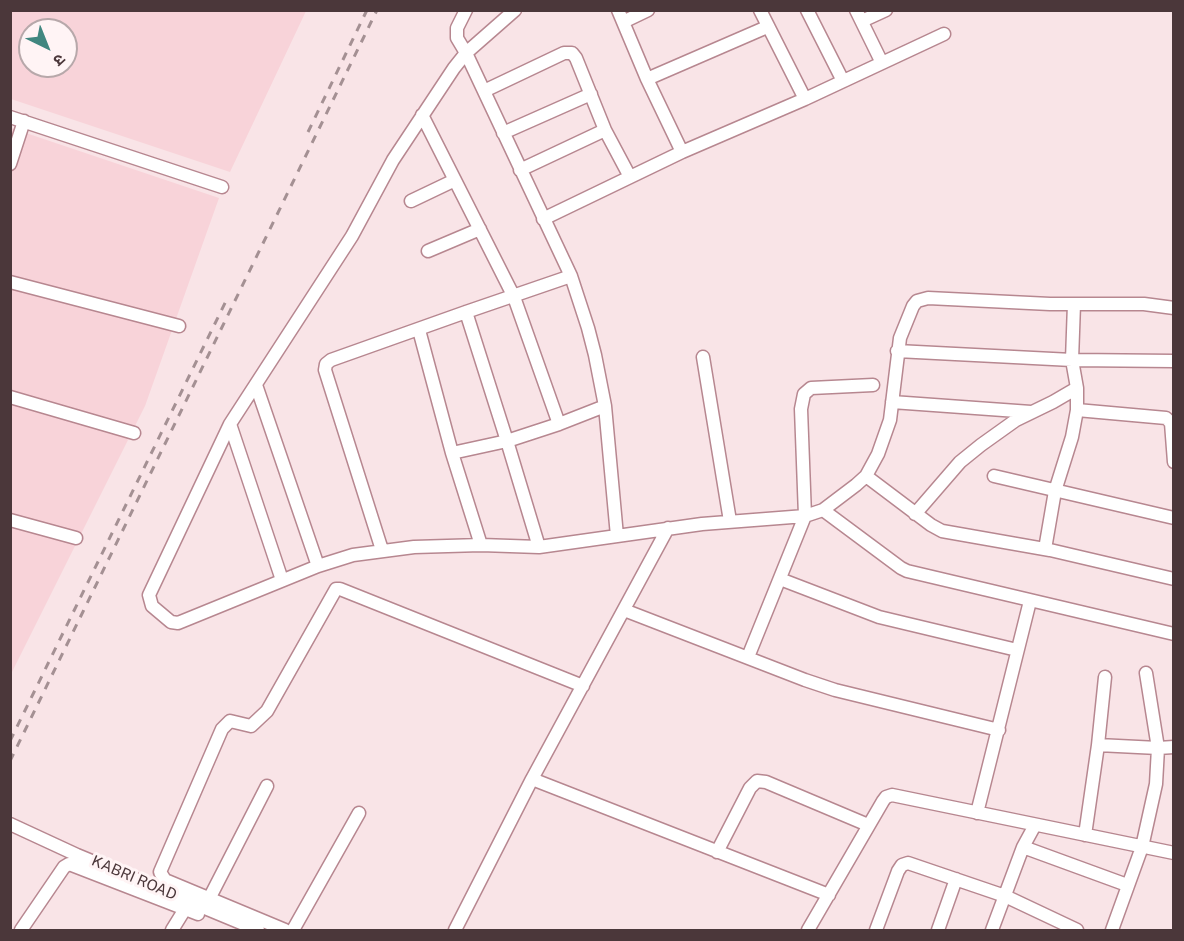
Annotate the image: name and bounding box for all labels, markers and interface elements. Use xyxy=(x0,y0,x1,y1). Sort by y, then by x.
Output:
north arrow xyxy=(18,18,78,78)
text: उ xyxy=(49,50,69,70)
street label: KABRI ROAD xyxy=(89,852,179,904)

